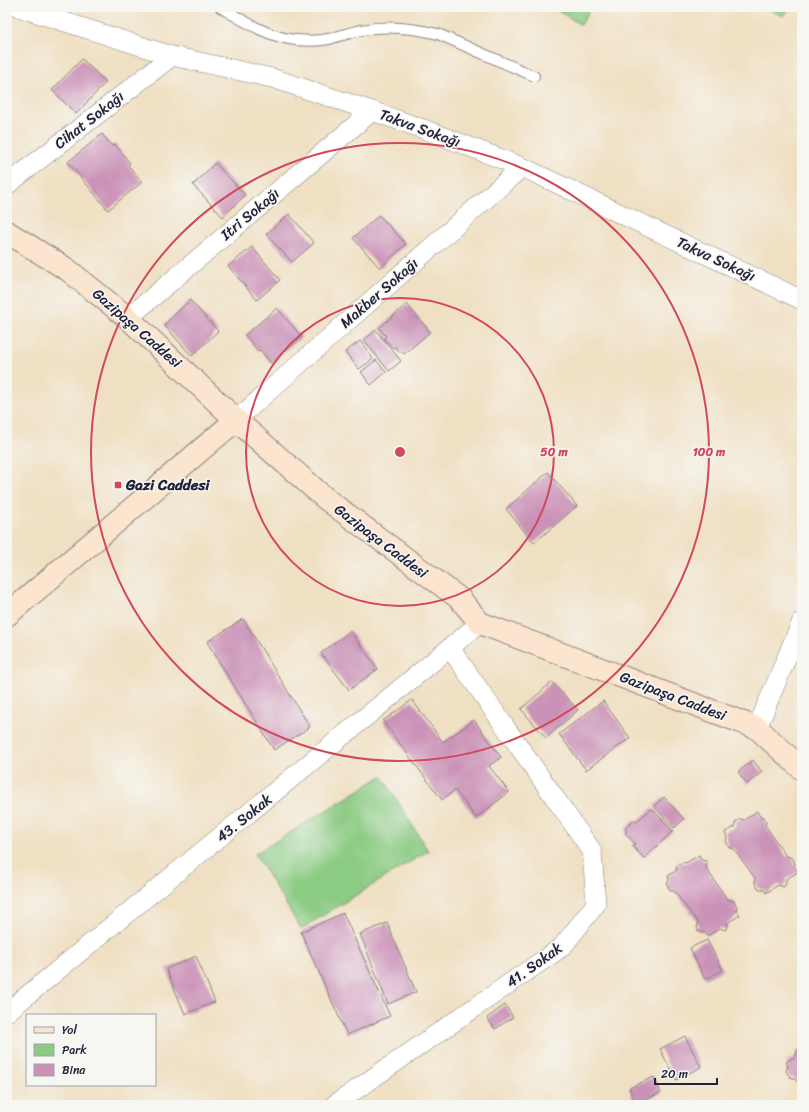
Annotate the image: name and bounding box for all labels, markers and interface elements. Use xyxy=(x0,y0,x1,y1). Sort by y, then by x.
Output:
street label: Cihat Sokağı xyxy=(48,84,130,156)
street label: Takva Sokağı xyxy=(376,101,464,155)
street label: Itri Sokağı xyxy=(214,181,286,247)
street label: Takva Sokağı xyxy=(672,229,760,289)
street label: Makber Sokağı xyxy=(334,251,424,335)
street label: Gazipaşa Caddesi xyxy=(86,281,188,375)
text: 50 m xyxy=(540,441,568,463)
text: 100 m xyxy=(693,441,726,463)
centre of rings xyxy=(393,445,407,459)
place label: Gazi Caddesi xyxy=(125,472,210,498)
marker: Gazi Caddesi xyxy=(113,480,123,490)
street label: Gazipaşa Caddesi xyxy=(328,497,434,586)
street label: Gazipaşa Caddesi xyxy=(616,664,731,729)
street label: 43. Sokak xyxy=(210,787,278,849)
street label: 41. Sokak xyxy=(500,935,568,995)
legend xyxy=(26,1014,156,1086)
text: Yol xyxy=(62,1019,77,1041)
text: Park xyxy=(62,1039,87,1061)
text: Bina xyxy=(62,1059,86,1081)
scale bar xyxy=(655,1060,717,1086)
text: 20 m xyxy=(661,1063,688,1085)

